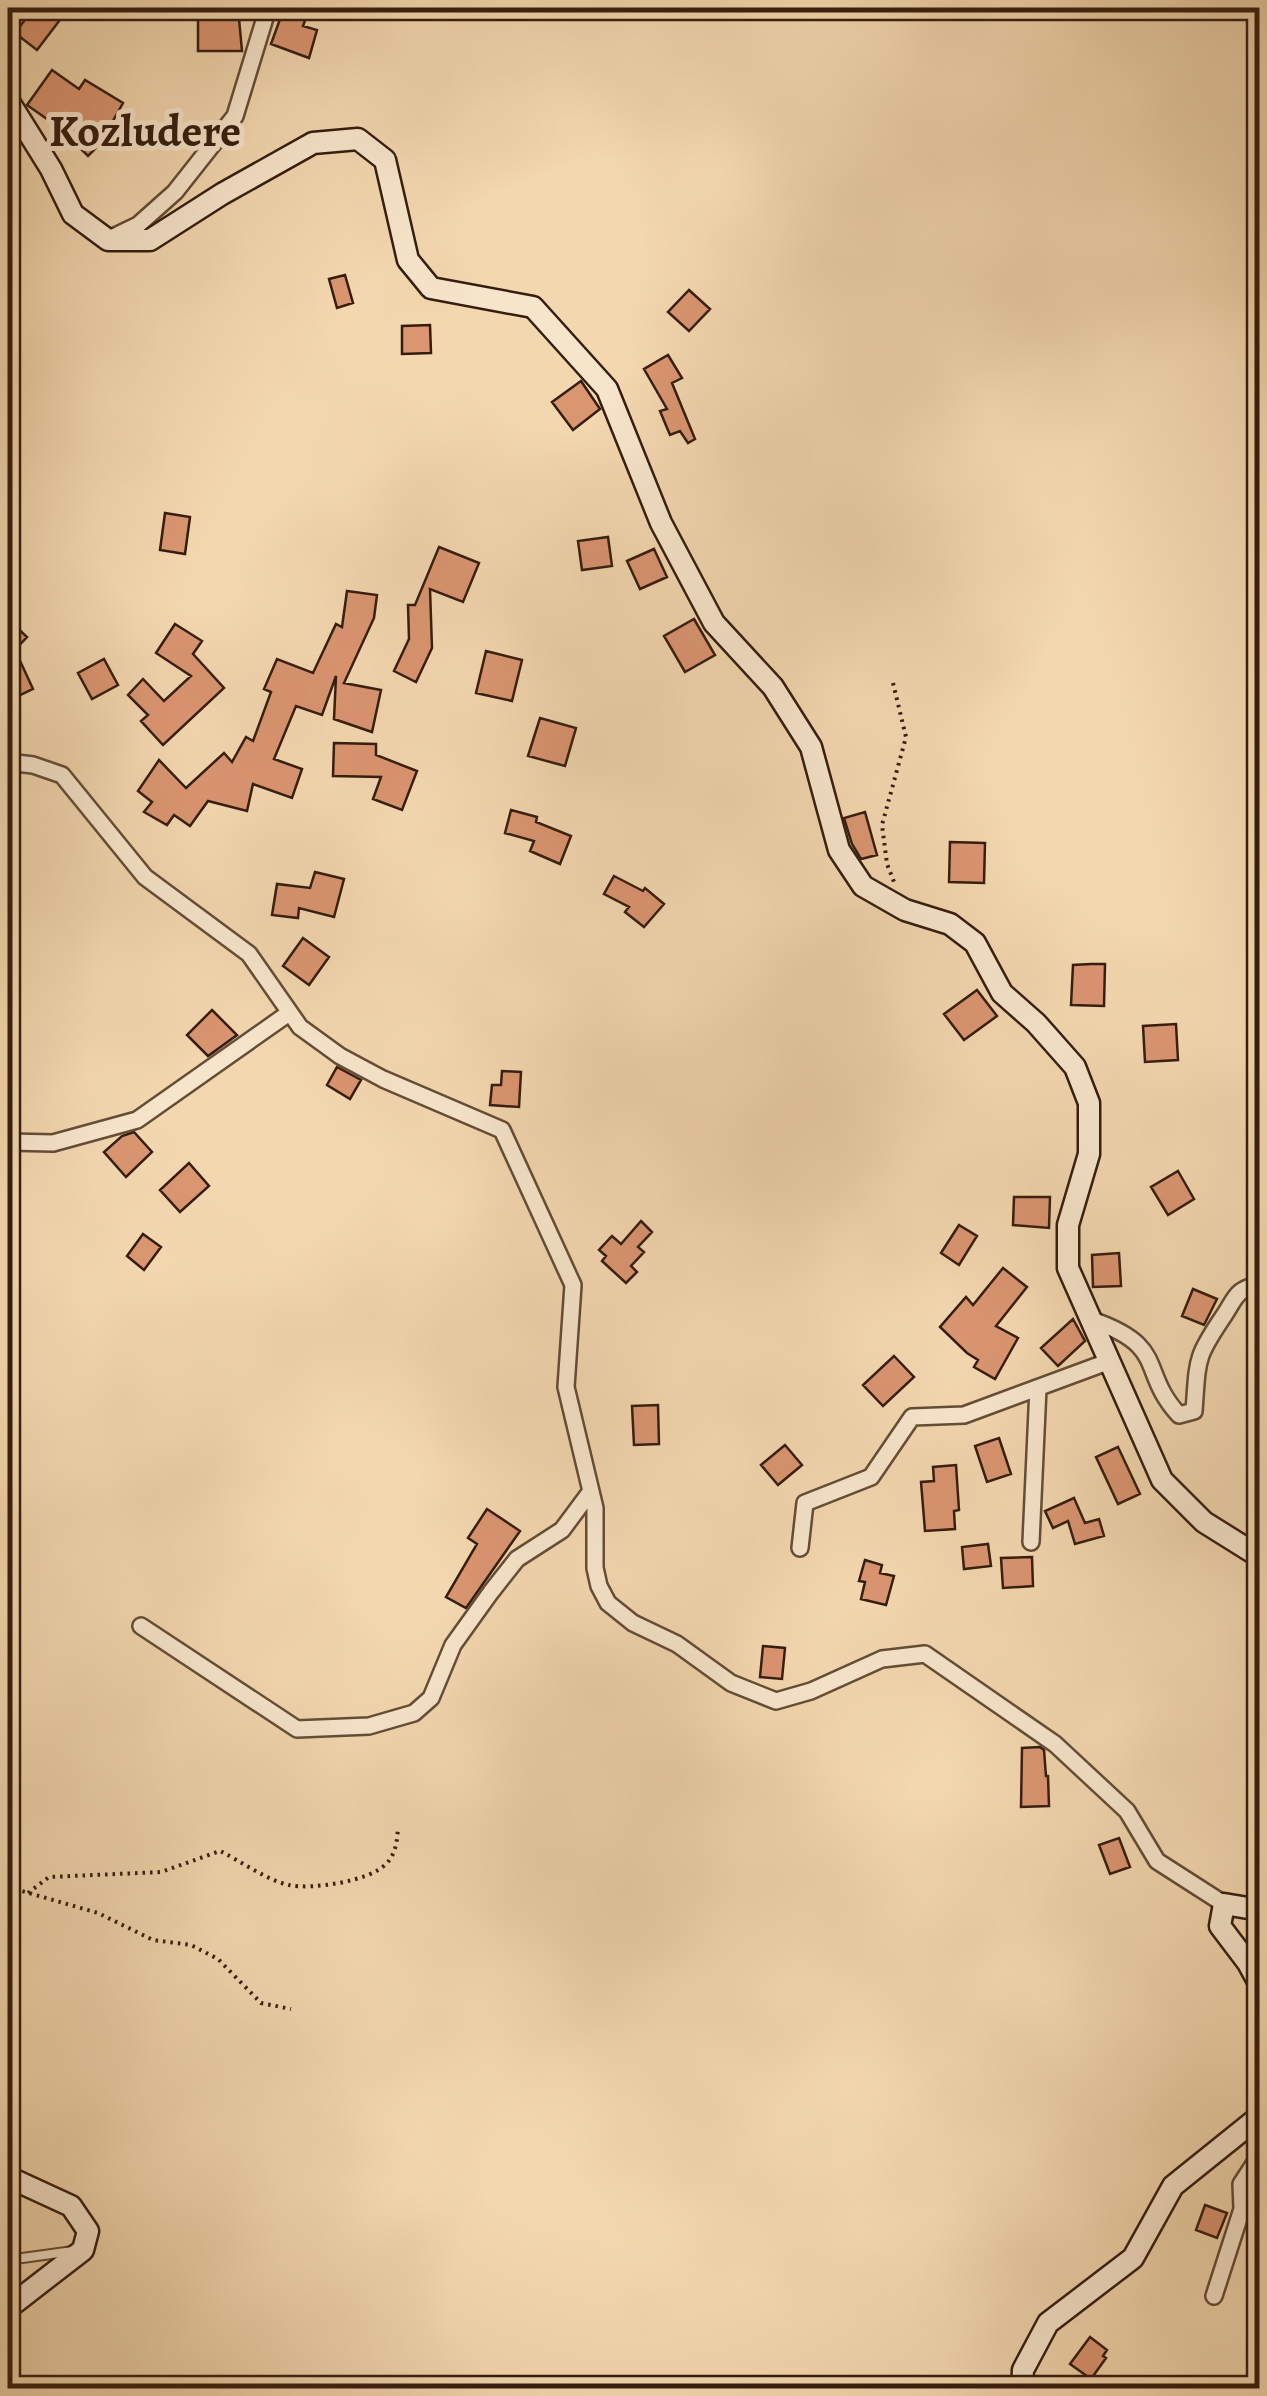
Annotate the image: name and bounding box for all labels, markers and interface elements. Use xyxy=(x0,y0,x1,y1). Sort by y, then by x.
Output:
district label: Kozludere xyxy=(49,100,241,162)

